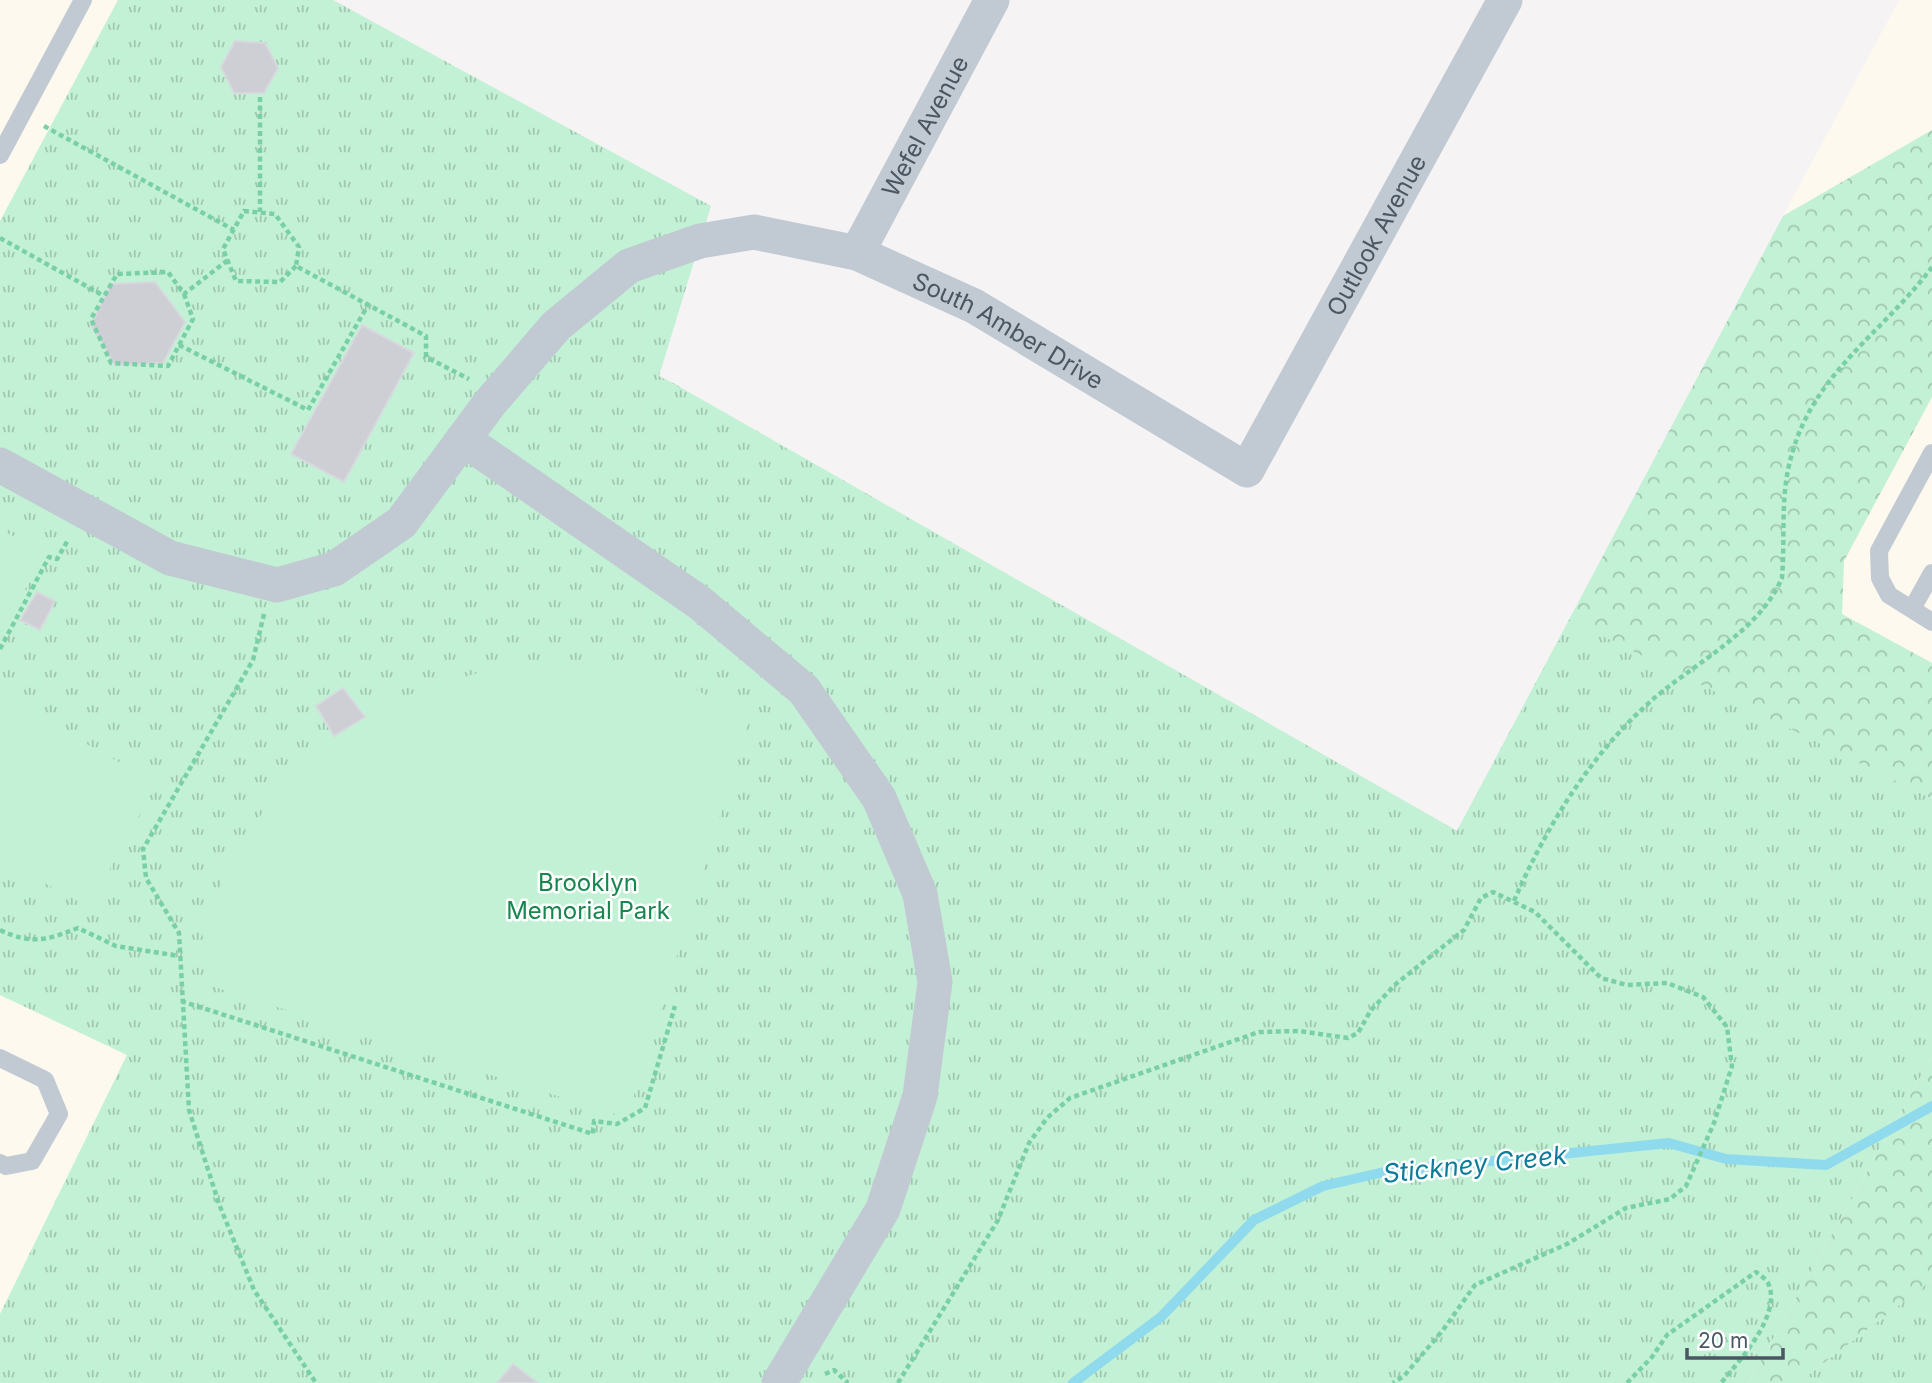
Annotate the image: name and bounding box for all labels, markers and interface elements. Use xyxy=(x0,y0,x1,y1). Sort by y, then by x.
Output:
street label: Wefel Avenue xyxy=(875,51,974,201)
street label: Outlook Avenue xyxy=(1320,149,1432,321)
street label: South Amber Drive xyxy=(908,266,1109,395)
park label: Brooklyn Memorial Park xyxy=(506,868,670,925)
water label: Stickney Creek xyxy=(1381,1139,1569,1189)
scale bar xyxy=(1687,1316,1783,1360)
text: 20 m xyxy=(1698,1328,1748,1353)

